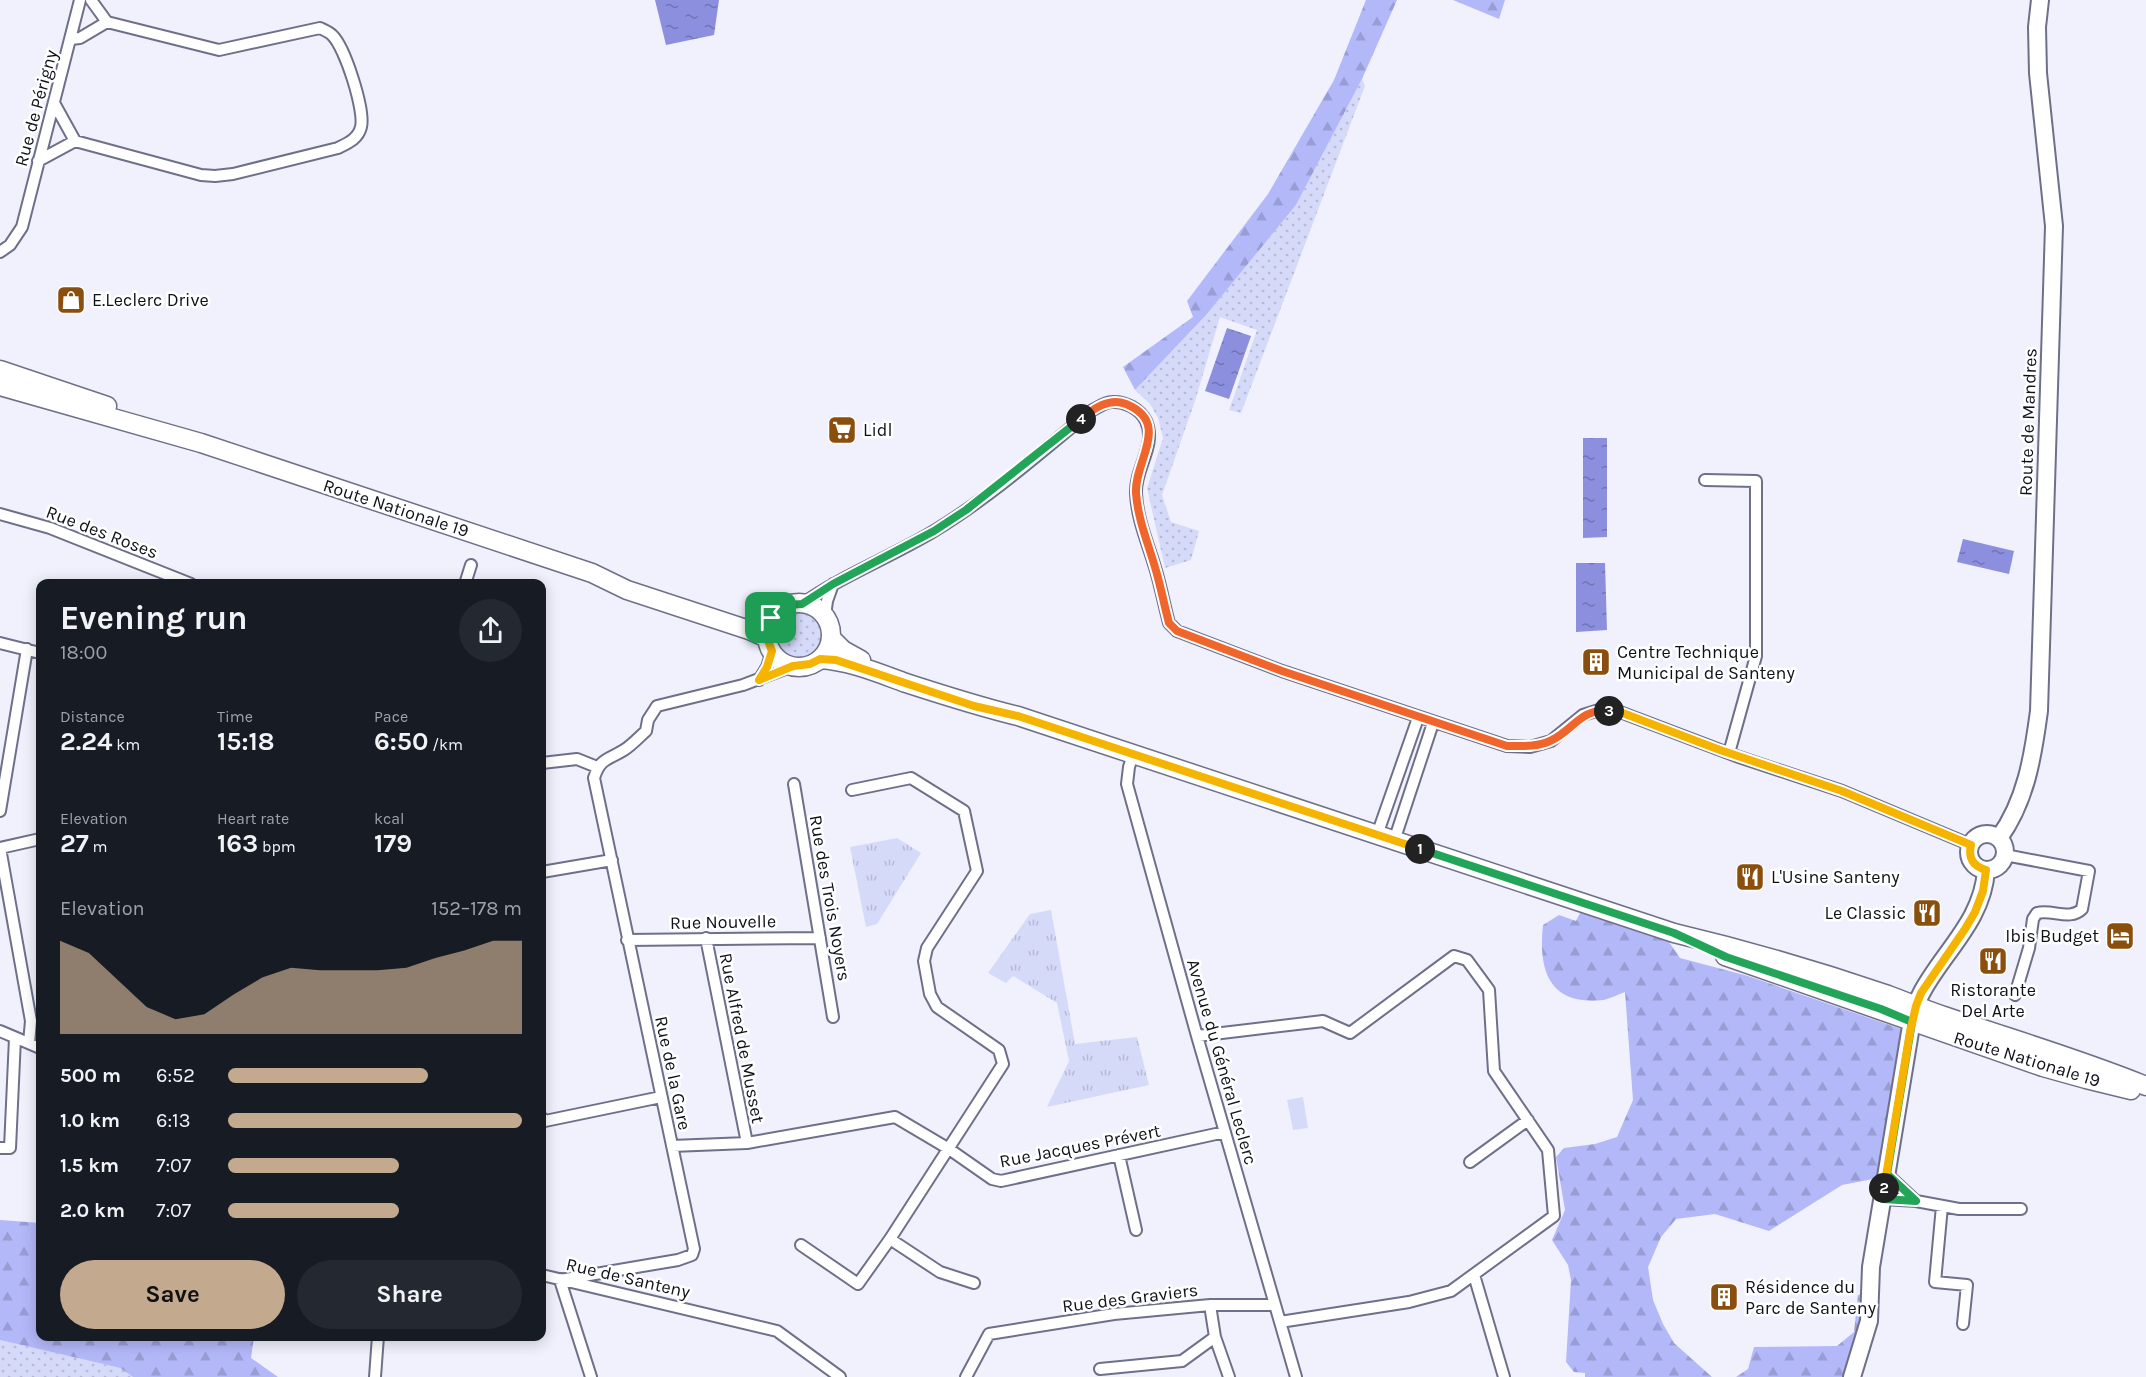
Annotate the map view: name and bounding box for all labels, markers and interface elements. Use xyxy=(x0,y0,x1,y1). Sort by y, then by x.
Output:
street label: Rue de Périgny xyxy=(10,47,62,169)
shop icon: E.Leclerc Drive xyxy=(55,284,87,316)
place label: E.Leclerc Drive xyxy=(92,289,209,311)
street label: Route de Mandres xyxy=(2014,348,2042,496)
pin: 4 xyxy=(1066,404,1096,434)
text: 4 xyxy=(1076,409,1086,428)
supermarket icon: Lidl xyxy=(826,414,858,446)
place label: Lidl xyxy=(863,419,892,441)
street label: Route Nationale 19 xyxy=(320,474,472,542)
street label: Rue des Roses xyxy=(43,501,161,563)
pin xyxy=(745,592,796,643)
text: Evening run xyxy=(60,599,248,637)
button: share xyxy=(459,599,522,662)
icon: arrive xyxy=(754,601,787,634)
text: 18:00 xyxy=(60,641,107,664)
place label: Centre Technique Municipal de Santeny xyxy=(1617,641,1795,684)
building icon: Centre Technique Municipal de Santeny xyxy=(1580,646,1612,678)
pin: 3 xyxy=(1594,696,1624,726)
text: 3 xyxy=(1604,701,1614,720)
text: Distance xyxy=(60,707,125,726)
text: Time xyxy=(217,707,253,726)
text: Pace xyxy=(374,707,408,726)
text: 2.24 xyxy=(60,726,113,757)
text: 15:18 xyxy=(217,726,275,757)
text: 6:50 xyxy=(374,726,428,757)
text: km xyxy=(113,735,140,754)
text: /km xyxy=(428,735,463,754)
text: Elevation xyxy=(60,809,128,828)
text: Heart rate xyxy=(217,809,289,828)
text: kcal xyxy=(374,809,405,828)
street label: Rue des Trois Noyers xyxy=(805,813,855,983)
text: 27 xyxy=(60,828,89,859)
text: 163 xyxy=(217,828,258,859)
text: 179 xyxy=(374,828,412,859)
pin: 1 xyxy=(1405,834,1435,864)
text: m xyxy=(89,837,107,856)
text: bpm xyxy=(258,837,296,856)
text: 1 xyxy=(1417,839,1423,858)
restaurant icon: L'Usine Santeny xyxy=(1734,861,1766,893)
place label: L'Usine Santeny xyxy=(1771,866,1900,888)
text: Elevation xyxy=(60,897,145,920)
text: 152–178 m xyxy=(431,897,522,920)
restaurant icon: Le Classic xyxy=(1911,897,1943,929)
place label: Le Classic xyxy=(1825,902,1906,924)
street label: Rue Nouvelle xyxy=(670,910,776,934)
hotel icon: Ibis Budget xyxy=(2104,920,2136,952)
place label: Ibis Budget xyxy=(2005,925,2099,947)
restaurant icon: Ristorante Del Arte xyxy=(1977,945,2009,977)
street label: Rue Alfred de Musset xyxy=(715,951,769,1125)
street label: Avenue du Général Leclerc xyxy=(1182,957,1262,1167)
place label: Ristorante Del Arte xyxy=(1950,979,2036,1022)
street label: Rue de la Gare xyxy=(650,1014,696,1132)
street label: Route Nationale 19 xyxy=(1951,1026,2103,1092)
text: 500 m xyxy=(60,1064,121,1087)
text: 6:52 xyxy=(156,1064,195,1087)
text: 1.0 km xyxy=(60,1109,120,1132)
text: 6:13 xyxy=(156,1109,190,1132)
street label: Rue Jacques Prévert xyxy=(998,1120,1163,1172)
text: 1.5 km xyxy=(60,1154,119,1177)
text: 7:07 xyxy=(156,1154,191,1177)
pin: 2 xyxy=(1869,1173,1899,1203)
text: 2 xyxy=(1879,1178,1889,1197)
text: 2.0 km xyxy=(60,1199,125,1222)
text: 7:07 xyxy=(156,1199,191,1222)
street label: Rue de Santeny xyxy=(564,1253,693,1303)
button: Save xyxy=(60,1260,285,1329)
button: Share xyxy=(297,1260,522,1329)
place label: Résidence du Parc de Santeny xyxy=(1745,1276,1877,1319)
street label: Rue des Graviers xyxy=(1061,1279,1199,1317)
building icon: Résidence du Parc de Santeny xyxy=(1708,1281,1740,1313)

